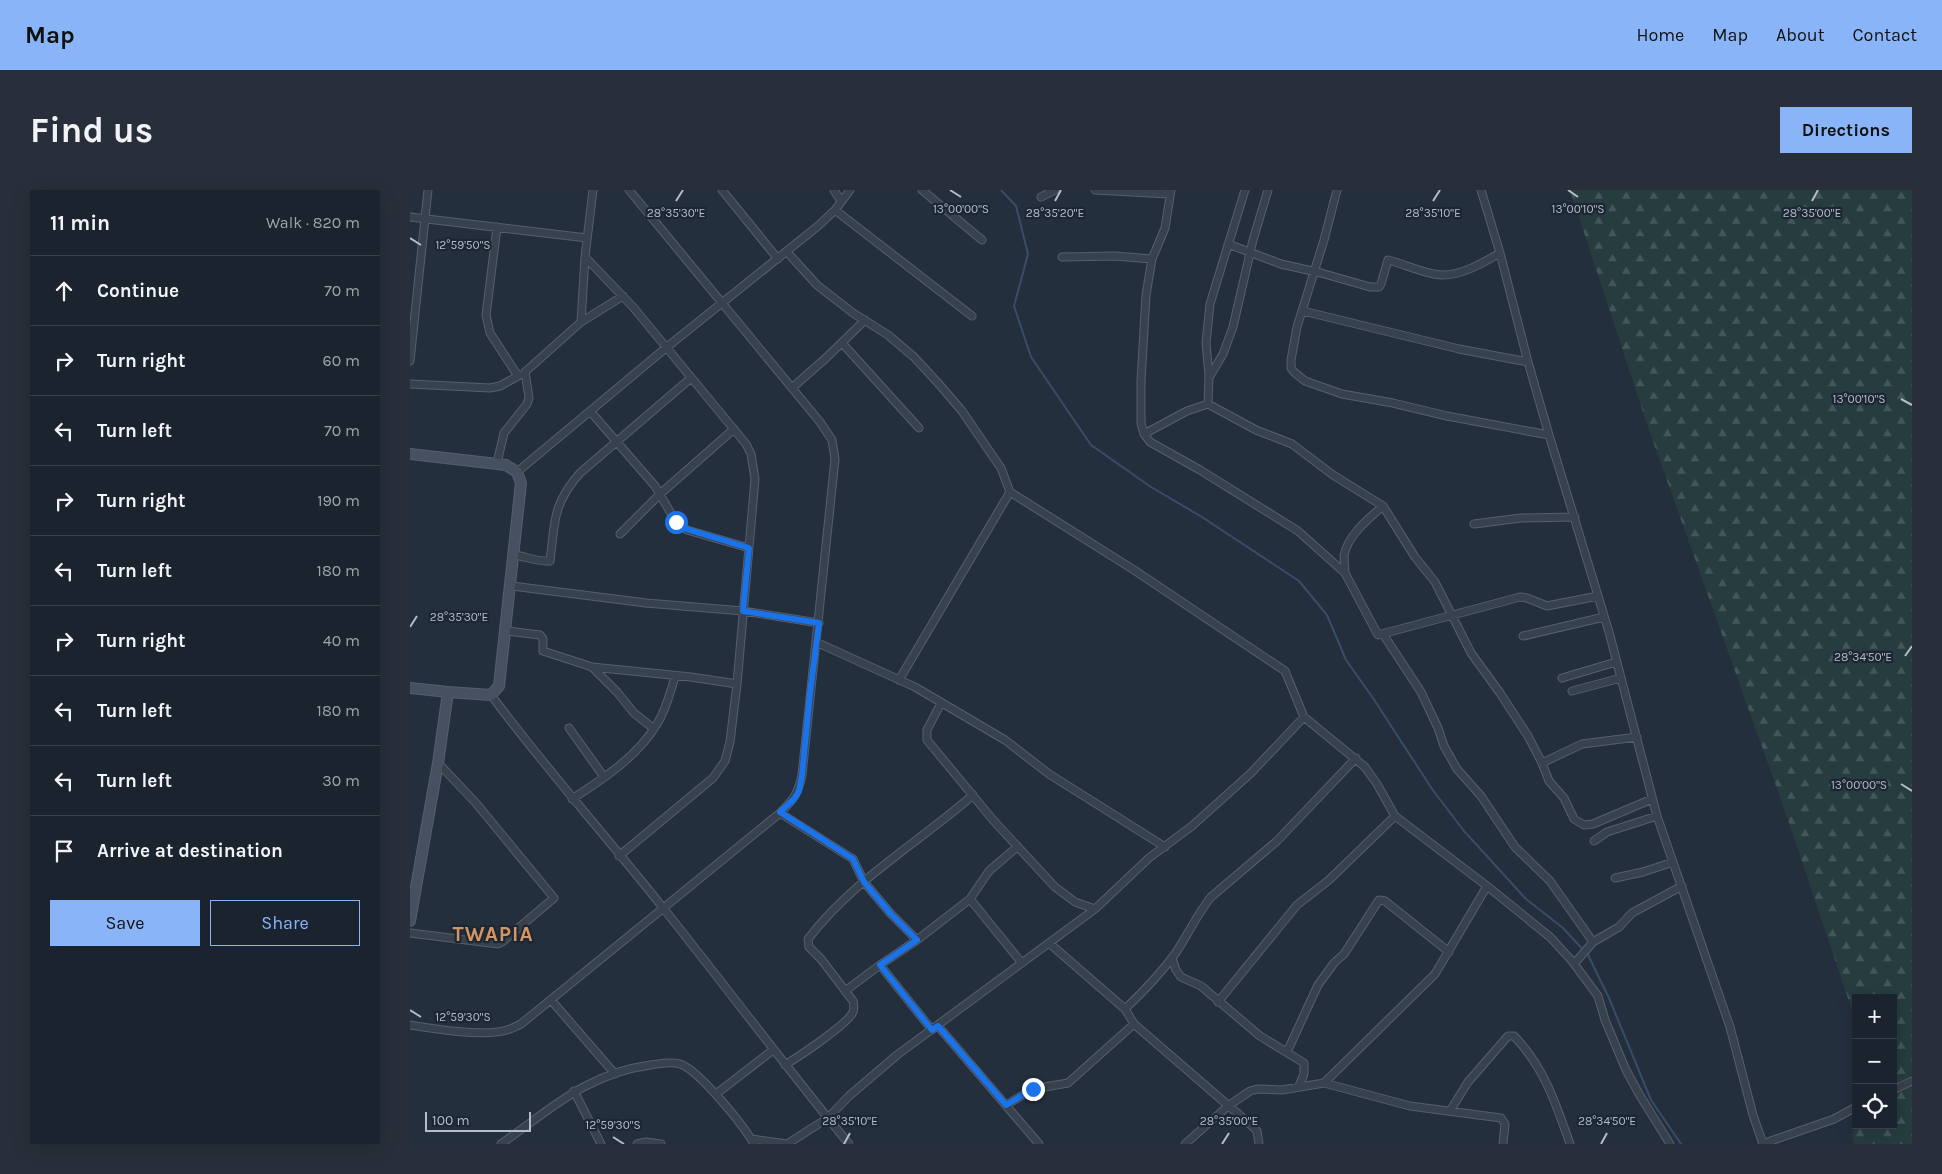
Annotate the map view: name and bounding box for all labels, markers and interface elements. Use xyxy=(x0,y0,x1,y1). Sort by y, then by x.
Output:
text: Map xyxy=(25,21,75,49)
text: Home xyxy=(1636,24,1684,46)
text: Map xyxy=(1712,24,1748,46)
text: About xyxy=(1776,24,1825,46)
text: Contact xyxy=(1853,24,1917,46)
button: Directions xyxy=(1780,107,1912,153)
text: Find us xyxy=(30,110,153,151)
text: 13°00'00"S xyxy=(933,202,989,216)
text: 13°00'10"S xyxy=(1551,202,1605,216)
text: 28°35'30"E xyxy=(647,206,705,220)
text: 28°35'20"E xyxy=(1026,206,1084,220)
text: 28°35'10"E xyxy=(1405,206,1461,220)
text: 28°35'00"E xyxy=(1783,206,1841,220)
text: 11 min xyxy=(50,211,110,235)
text: Walk · 820 m xyxy=(266,213,360,232)
text: 12°59'50"S xyxy=(435,238,491,252)
icon: ahead xyxy=(50,277,78,305)
text: Continue xyxy=(97,280,179,302)
text: 70 m xyxy=(324,281,360,300)
icon: right xyxy=(50,347,78,375)
text: Turn right xyxy=(97,350,186,372)
text: 60 m xyxy=(323,351,360,370)
text: 13°00'10"S xyxy=(1832,392,1886,406)
icon: left xyxy=(50,417,78,445)
text: Turn left xyxy=(97,420,172,442)
text: 70 m xyxy=(324,421,360,440)
icon: right xyxy=(50,487,78,515)
text: Turn right xyxy=(97,490,186,512)
text: 190 m xyxy=(317,491,360,510)
route start xyxy=(665,511,688,534)
icon: left xyxy=(50,557,78,585)
text: Turn left xyxy=(97,560,172,582)
text: 180 m xyxy=(317,561,360,580)
text: 28°35'30"E xyxy=(430,610,488,624)
icon: right xyxy=(50,627,78,655)
text: Turn right xyxy=(97,630,186,652)
text: 40 m xyxy=(323,631,360,650)
text: 28°34'50"E xyxy=(1834,650,1892,664)
icon: left xyxy=(50,697,78,725)
text: Turn left xyxy=(97,700,172,722)
text: 180 m xyxy=(317,701,360,720)
icon: left xyxy=(50,767,78,795)
text: Turn left xyxy=(97,770,172,792)
text: 30 m xyxy=(322,771,360,790)
text: 13°00'00"S xyxy=(1831,778,1887,792)
icon: arrive xyxy=(50,837,78,865)
text: Arrive at destination xyxy=(97,840,283,862)
button: Save xyxy=(50,900,200,946)
button: Share xyxy=(210,900,360,946)
district label: TWAPIA xyxy=(452,922,534,946)
map controls xyxy=(1852,994,1897,1129)
button: + xyxy=(1852,994,1897,1039)
text: 12°59'30"S xyxy=(435,1010,491,1024)
button: − xyxy=(1852,1039,1897,1084)
route end xyxy=(1022,1078,1045,1101)
button: locate xyxy=(1852,1084,1897,1129)
scale bar xyxy=(425,1109,531,1132)
text: 100 m xyxy=(432,1112,470,1129)
text: 28°35'10"E xyxy=(822,1114,878,1128)
text: 28°35'00"E xyxy=(1200,1114,1258,1128)
text: 28°34'50"E xyxy=(1578,1114,1636,1128)
text: 12°59'30"S xyxy=(585,1118,641,1132)

